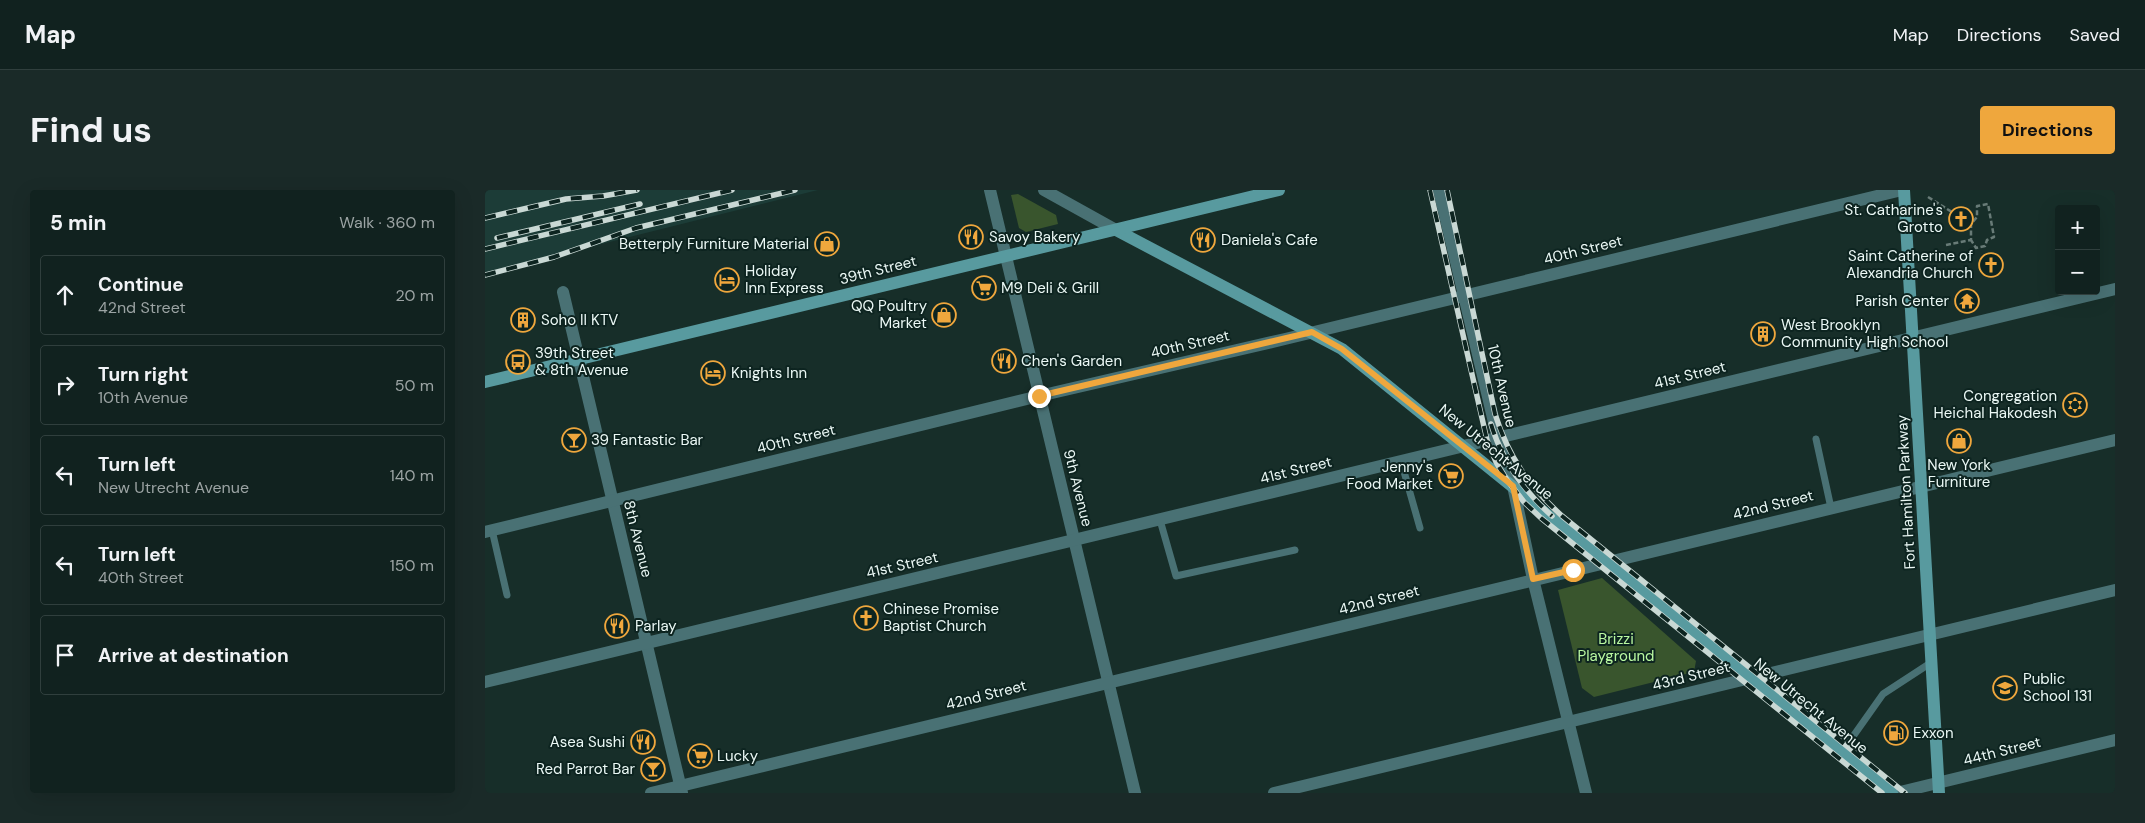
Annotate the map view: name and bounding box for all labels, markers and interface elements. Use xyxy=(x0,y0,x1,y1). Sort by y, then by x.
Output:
text: Map xyxy=(25,19,76,50)
text: Map xyxy=(1893,23,1929,47)
text: Directions xyxy=(1957,23,2042,47)
text: Saved xyxy=(2070,23,2120,47)
button: Directions xyxy=(1980,106,2115,154)
text: Find us xyxy=(30,107,152,153)
place label: St. Catharine's Grotto xyxy=(1845,200,1943,237)
map controls xyxy=(2055,205,2100,295)
button: + xyxy=(2055,205,2100,250)
church icon: St. Catharine's Grotto xyxy=(1948,206,1974,232)
text: 5 min xyxy=(50,209,106,237)
text: Walk · 360 m xyxy=(339,212,435,233)
restaurant icon: Savoy Bakery xyxy=(958,224,984,250)
place label: Savoy Bakery xyxy=(989,227,1081,247)
restaurant icon: Daniela's Cafe xyxy=(1190,227,1216,253)
place label: Daniela's Cafe xyxy=(1221,230,1318,250)
shop icon: Betterply Furniture Material xyxy=(814,231,840,257)
street label: 40th Street xyxy=(1542,231,1625,269)
place label: Betterply Furniture Material xyxy=(619,234,809,254)
place label: Saint Catherine of Alexandria Church xyxy=(1846,246,1973,283)
button: − xyxy=(2055,250,2100,295)
street label: 39th Street xyxy=(837,251,919,289)
church icon: Saint Catherine of Alexandria Church xyxy=(1978,252,2004,278)
place label: Holiday Inn Express xyxy=(745,261,824,298)
hotel icon: Holiday Inn Express xyxy=(714,267,740,293)
text: Continue xyxy=(98,272,184,297)
supermarket icon: M9 Deli & Grill xyxy=(971,275,997,301)
place label: M9 Deli & Grill xyxy=(1001,278,1099,298)
icon: ahead xyxy=(51,281,79,309)
text: 20 m xyxy=(395,285,434,306)
temple icon: Parish Center xyxy=(1954,288,1980,314)
place label: Parish Center xyxy=(1856,291,1949,311)
place label: QQ Poultry Market xyxy=(851,296,928,333)
text: 42nd Street xyxy=(98,297,186,318)
shop icon: QQ Poultry Market xyxy=(931,302,957,328)
building icon: Soho II KTV xyxy=(510,307,536,333)
place label: Soho II KTV xyxy=(541,310,618,330)
place label: West Brooklyn Community High School xyxy=(1781,315,1948,352)
building icon: West Brooklyn Community High School xyxy=(1750,321,1776,347)
street label: 40th Street xyxy=(1149,325,1232,363)
place label: 39th Street & 8th Avenue xyxy=(535,343,629,380)
street label: 10th Avenue xyxy=(1483,343,1521,429)
restaurant icon: Chen's Garden xyxy=(991,348,1017,374)
bus stop icon: 39th Street & 8th Avenue xyxy=(505,349,531,375)
place label: Chen's Garden xyxy=(1021,351,1122,371)
street label: 41st Street xyxy=(1652,356,1728,394)
hotel icon: Knights Inn xyxy=(700,360,726,386)
text: Turn right xyxy=(98,362,188,387)
place label: Knights Inn xyxy=(731,363,807,383)
icon: right xyxy=(51,371,79,399)
text: 50 m xyxy=(395,375,434,396)
route end xyxy=(1028,385,1051,408)
place label: Congregation Heichal Hakodesh xyxy=(1934,386,2057,423)
text: 10th Avenue xyxy=(98,387,188,408)
synagogue icon: Congregation Heichal Hakodesh xyxy=(2062,392,2088,418)
street label: New Utrecht Avenue xyxy=(1435,400,1557,504)
street label: Fort Hamilton Parkway xyxy=(1892,413,1920,570)
street label: 40th Street xyxy=(755,420,838,458)
bar icon: 39 Fantastic Bar xyxy=(561,427,587,453)
shop icon: New York Furniture xyxy=(1946,428,1972,454)
place label: 39 Fantastic Bar xyxy=(591,430,704,450)
street label: 9th Avenue xyxy=(1059,447,1097,529)
street label: 41st Street xyxy=(1258,451,1334,489)
text: Turn left xyxy=(98,452,176,477)
place label: New York Furniture xyxy=(1927,455,1991,492)
place label: Jenny's Food Market xyxy=(1347,457,1433,494)
icon: left xyxy=(51,461,79,489)
supermarket icon: Jenny's Food Market xyxy=(1438,463,1464,489)
text: 140 m xyxy=(390,465,434,486)
text: New Utrecht Avenue xyxy=(98,477,249,498)
street label: 42nd Street xyxy=(1731,485,1815,525)
street label: 8th Avenue xyxy=(619,498,657,580)
text: Turn left xyxy=(98,542,176,567)
street label: 41st Street xyxy=(864,547,940,583)
icon: left xyxy=(51,551,79,579)
text: 150 m xyxy=(390,555,434,576)
route start xyxy=(1562,559,1585,582)
text: 40th Street xyxy=(98,567,184,588)
street label: 42nd Street xyxy=(1337,580,1421,620)
place label: Chinese Promise Baptist Church xyxy=(883,599,999,636)
church icon: Chinese Promise Baptist Church xyxy=(853,605,879,631)
restaurant icon: Parlay xyxy=(604,613,630,639)
place label: Parlay xyxy=(635,616,677,636)
park label: Brizzi Playground xyxy=(1578,629,1655,666)
icon: arrive xyxy=(51,641,79,669)
text: Arrive at destination xyxy=(98,643,289,668)
street label: New Utrecht Avenue xyxy=(1750,654,1872,758)
street label: 43rd Street xyxy=(1650,657,1732,695)
place label: Public School 131 xyxy=(2023,669,2092,706)
street label: 42nd Street xyxy=(944,675,1028,715)
school or university icon: Public School 131 xyxy=(1992,675,2018,701)
fuel station icon: Exxon xyxy=(1883,720,1909,746)
place label: Exxon xyxy=(1913,723,1954,743)
restaurant icon: Asea Sushi xyxy=(630,729,656,755)
place label: Asea Sushi xyxy=(550,732,625,752)
street label: 44th Street xyxy=(1961,732,2043,770)
supermarket icon: Lucky xyxy=(687,743,713,769)
place label: Lucky xyxy=(717,746,759,766)
bar icon: Red Parrot Bar xyxy=(640,756,666,782)
place label: Red Parrot Bar xyxy=(536,759,635,779)

